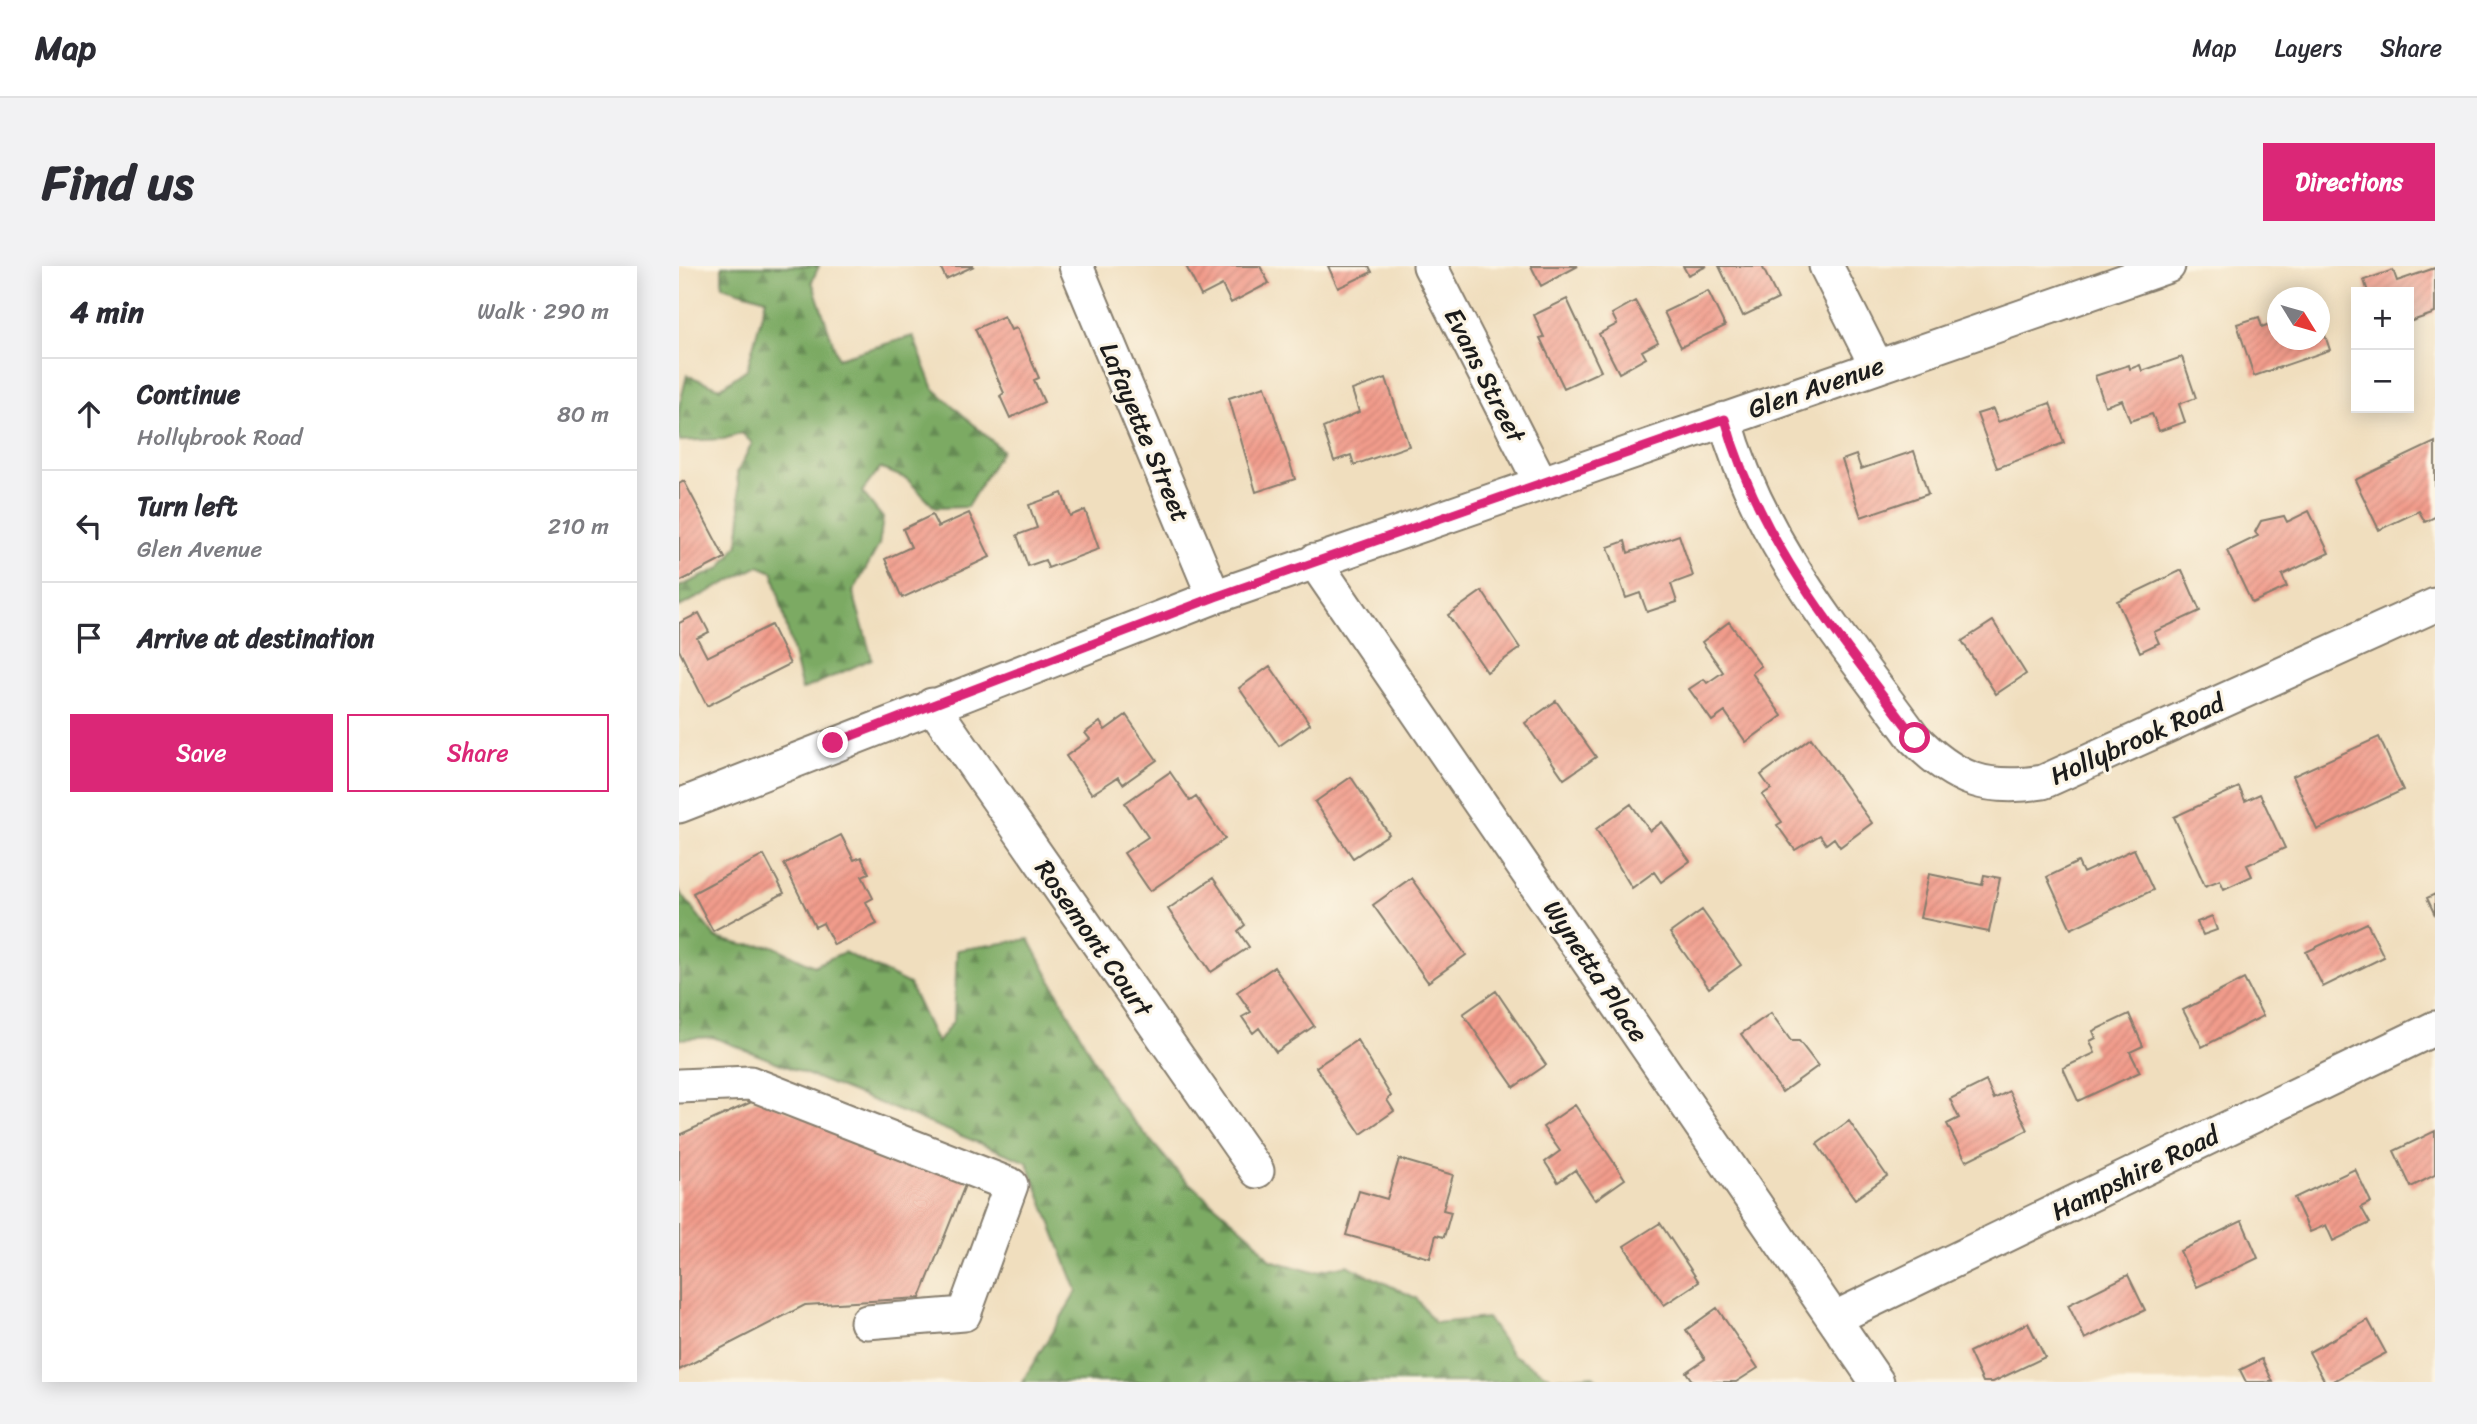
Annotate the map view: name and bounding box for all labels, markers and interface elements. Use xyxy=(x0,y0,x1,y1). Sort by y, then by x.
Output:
text: Map xyxy=(35,19,96,77)
text: Map xyxy=(2192,27,2237,69)
text: Layers xyxy=(2275,27,2342,69)
text: Share xyxy=(2380,27,2442,69)
text: Find us xyxy=(42,139,194,226)
button: Directions xyxy=(2263,143,2435,221)
text: 4 min xyxy=(70,285,144,339)
north arrow xyxy=(2267,287,2330,350)
map controls xyxy=(2351,287,2414,413)
button: + xyxy=(2351,287,2414,350)
text: Walk · 290 m xyxy=(477,291,609,332)
street label: Evans Street xyxy=(1431,299,1539,452)
street label: Lafayette Street xyxy=(1086,335,1204,529)
street label: Glen Avenue xyxy=(1742,342,1890,432)
button: − xyxy=(2351,350,2414,413)
text: Continue xyxy=(137,371,240,417)
text: 80 m xyxy=(557,394,609,435)
icon: ahead xyxy=(70,395,108,433)
text: Hollybrook Road xyxy=(137,417,303,458)
text: Turn left xyxy=(137,483,237,529)
text: 210 m xyxy=(548,506,609,547)
icon: left xyxy=(70,507,108,545)
text: Glen Avenue xyxy=(137,529,262,570)
text: Arrive at destination xyxy=(137,615,374,661)
icon: arrive xyxy=(70,619,108,657)
street label: Hollybrook Road xyxy=(2042,679,2234,798)
button: Save xyxy=(70,714,333,792)
button: Share xyxy=(347,714,609,792)
route start xyxy=(1899,722,1930,753)
route end xyxy=(817,727,848,758)
street label: Rosemont Court xyxy=(1022,849,1166,1028)
street label: Wynetta Place xyxy=(1531,890,1661,1052)
street label: Hampshire Road xyxy=(2043,1111,2229,1234)

